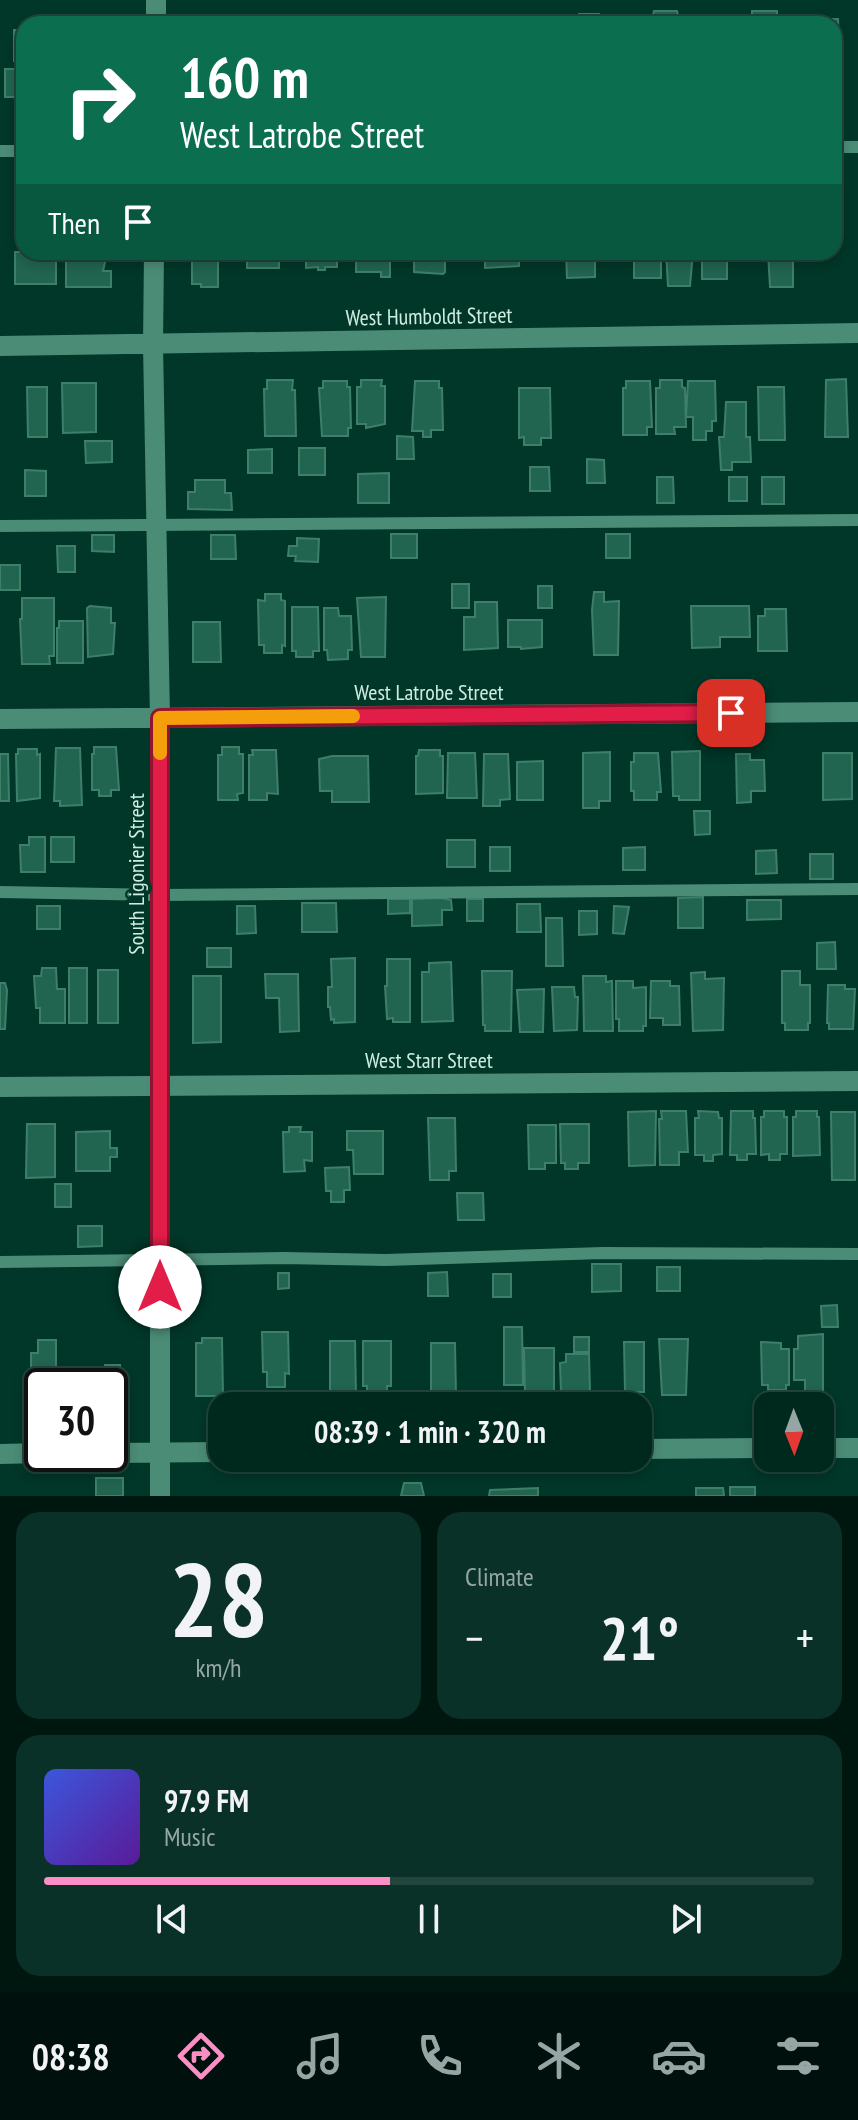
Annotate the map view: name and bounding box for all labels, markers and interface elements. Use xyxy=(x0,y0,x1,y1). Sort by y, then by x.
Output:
text: 160 m xyxy=(180,41,309,113)
icon: right xyxy=(48,48,152,152)
text: West Latrobe Street xyxy=(180,111,424,158)
icon: arrive xyxy=(116,200,160,244)
text: Then xyxy=(48,203,100,242)
street label: West Humboldt Street xyxy=(345,301,513,331)
street label: West Latrobe Street xyxy=(354,678,504,706)
pin xyxy=(697,679,765,747)
icon: arrive xyxy=(709,691,753,735)
street label: South Ligonier Street xyxy=(122,793,150,955)
street label: West Starr Street xyxy=(365,1046,493,1074)
position arrow xyxy=(118,1245,202,1329)
speed limit sign: 30 xyxy=(24,1368,128,1472)
north arrow xyxy=(754,1392,834,1472)
map controls xyxy=(754,1392,834,1472)
text: 08:39 · 1 min · 320 m xyxy=(314,1412,546,1451)
text: 28 xyxy=(169,1531,268,1666)
text: Climate xyxy=(465,1560,534,1593)
text: 21° xyxy=(600,1599,679,1677)
text: − xyxy=(465,1609,483,1666)
text: + xyxy=(796,1609,814,1666)
text: km/h xyxy=(195,1651,242,1684)
text: 97.9 FM xyxy=(164,1781,249,1820)
text: Music xyxy=(164,1820,216,1853)
icon: previous xyxy=(150,1897,194,1941)
icon: pause xyxy=(407,1897,451,1941)
icon: next xyxy=(664,1897,708,1941)
icon: directions xyxy=(173,2028,229,2084)
icon: music xyxy=(292,2028,348,2084)
icon: phone xyxy=(412,2028,468,2084)
icon: climate xyxy=(531,2028,587,2084)
icon: car xyxy=(651,2028,707,2084)
icon: filters xyxy=(770,2028,826,2084)
text: 08:38 xyxy=(32,2033,110,2080)

